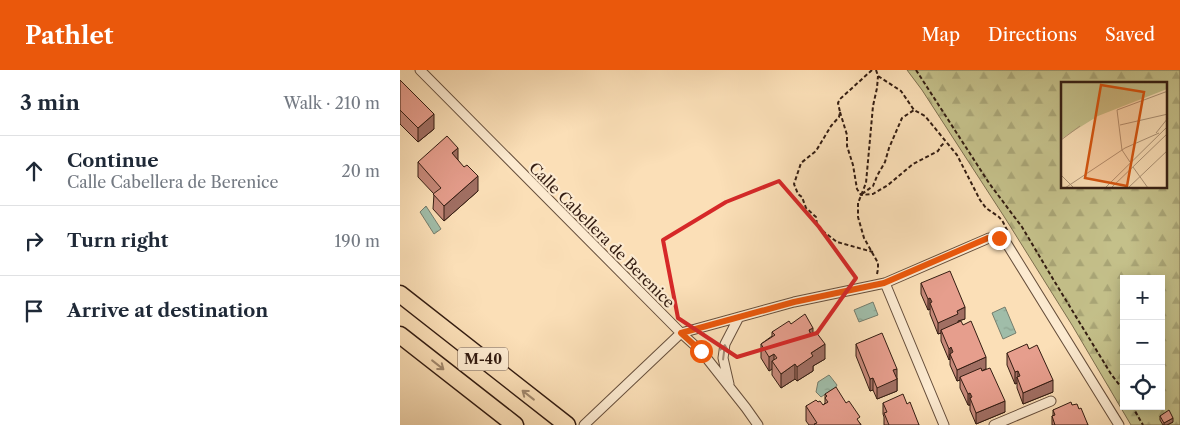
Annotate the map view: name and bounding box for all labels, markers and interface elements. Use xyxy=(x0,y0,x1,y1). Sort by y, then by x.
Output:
text: Pathlet xyxy=(25,21,113,50)
text: Map xyxy=(921,24,960,46)
text: Directions xyxy=(988,24,1077,46)
text: Saved xyxy=(1105,24,1155,46)
inset map xyxy=(1061,82,1168,189)
text: 3 min xyxy=(20,90,80,115)
text: Walk · 210 m xyxy=(284,93,380,113)
text: Continue xyxy=(67,149,159,172)
icon: ahead xyxy=(20,157,48,185)
street label: Calle Cabellera de Berenice xyxy=(525,158,679,312)
text: 20 m xyxy=(341,161,380,181)
text: Calle Cabellera de Berenice xyxy=(67,172,278,192)
icon: right xyxy=(20,227,48,255)
route end xyxy=(988,227,1011,250)
text: Turn right xyxy=(67,229,168,252)
text: 190 m xyxy=(335,231,380,251)
map controls xyxy=(1120,275,1165,410)
button: + xyxy=(1120,275,1165,320)
icon: arrive xyxy=(20,297,48,325)
text: Arrive at destination xyxy=(67,299,268,322)
button: − xyxy=(1120,320,1165,365)
route start xyxy=(690,340,713,363)
one-way arrow xyxy=(719,344,729,360)
road number: M-40 xyxy=(458,348,508,370)
one-way arrow xyxy=(431,359,444,370)
button: locate xyxy=(1120,365,1165,410)
one-way arrow xyxy=(522,389,535,400)

